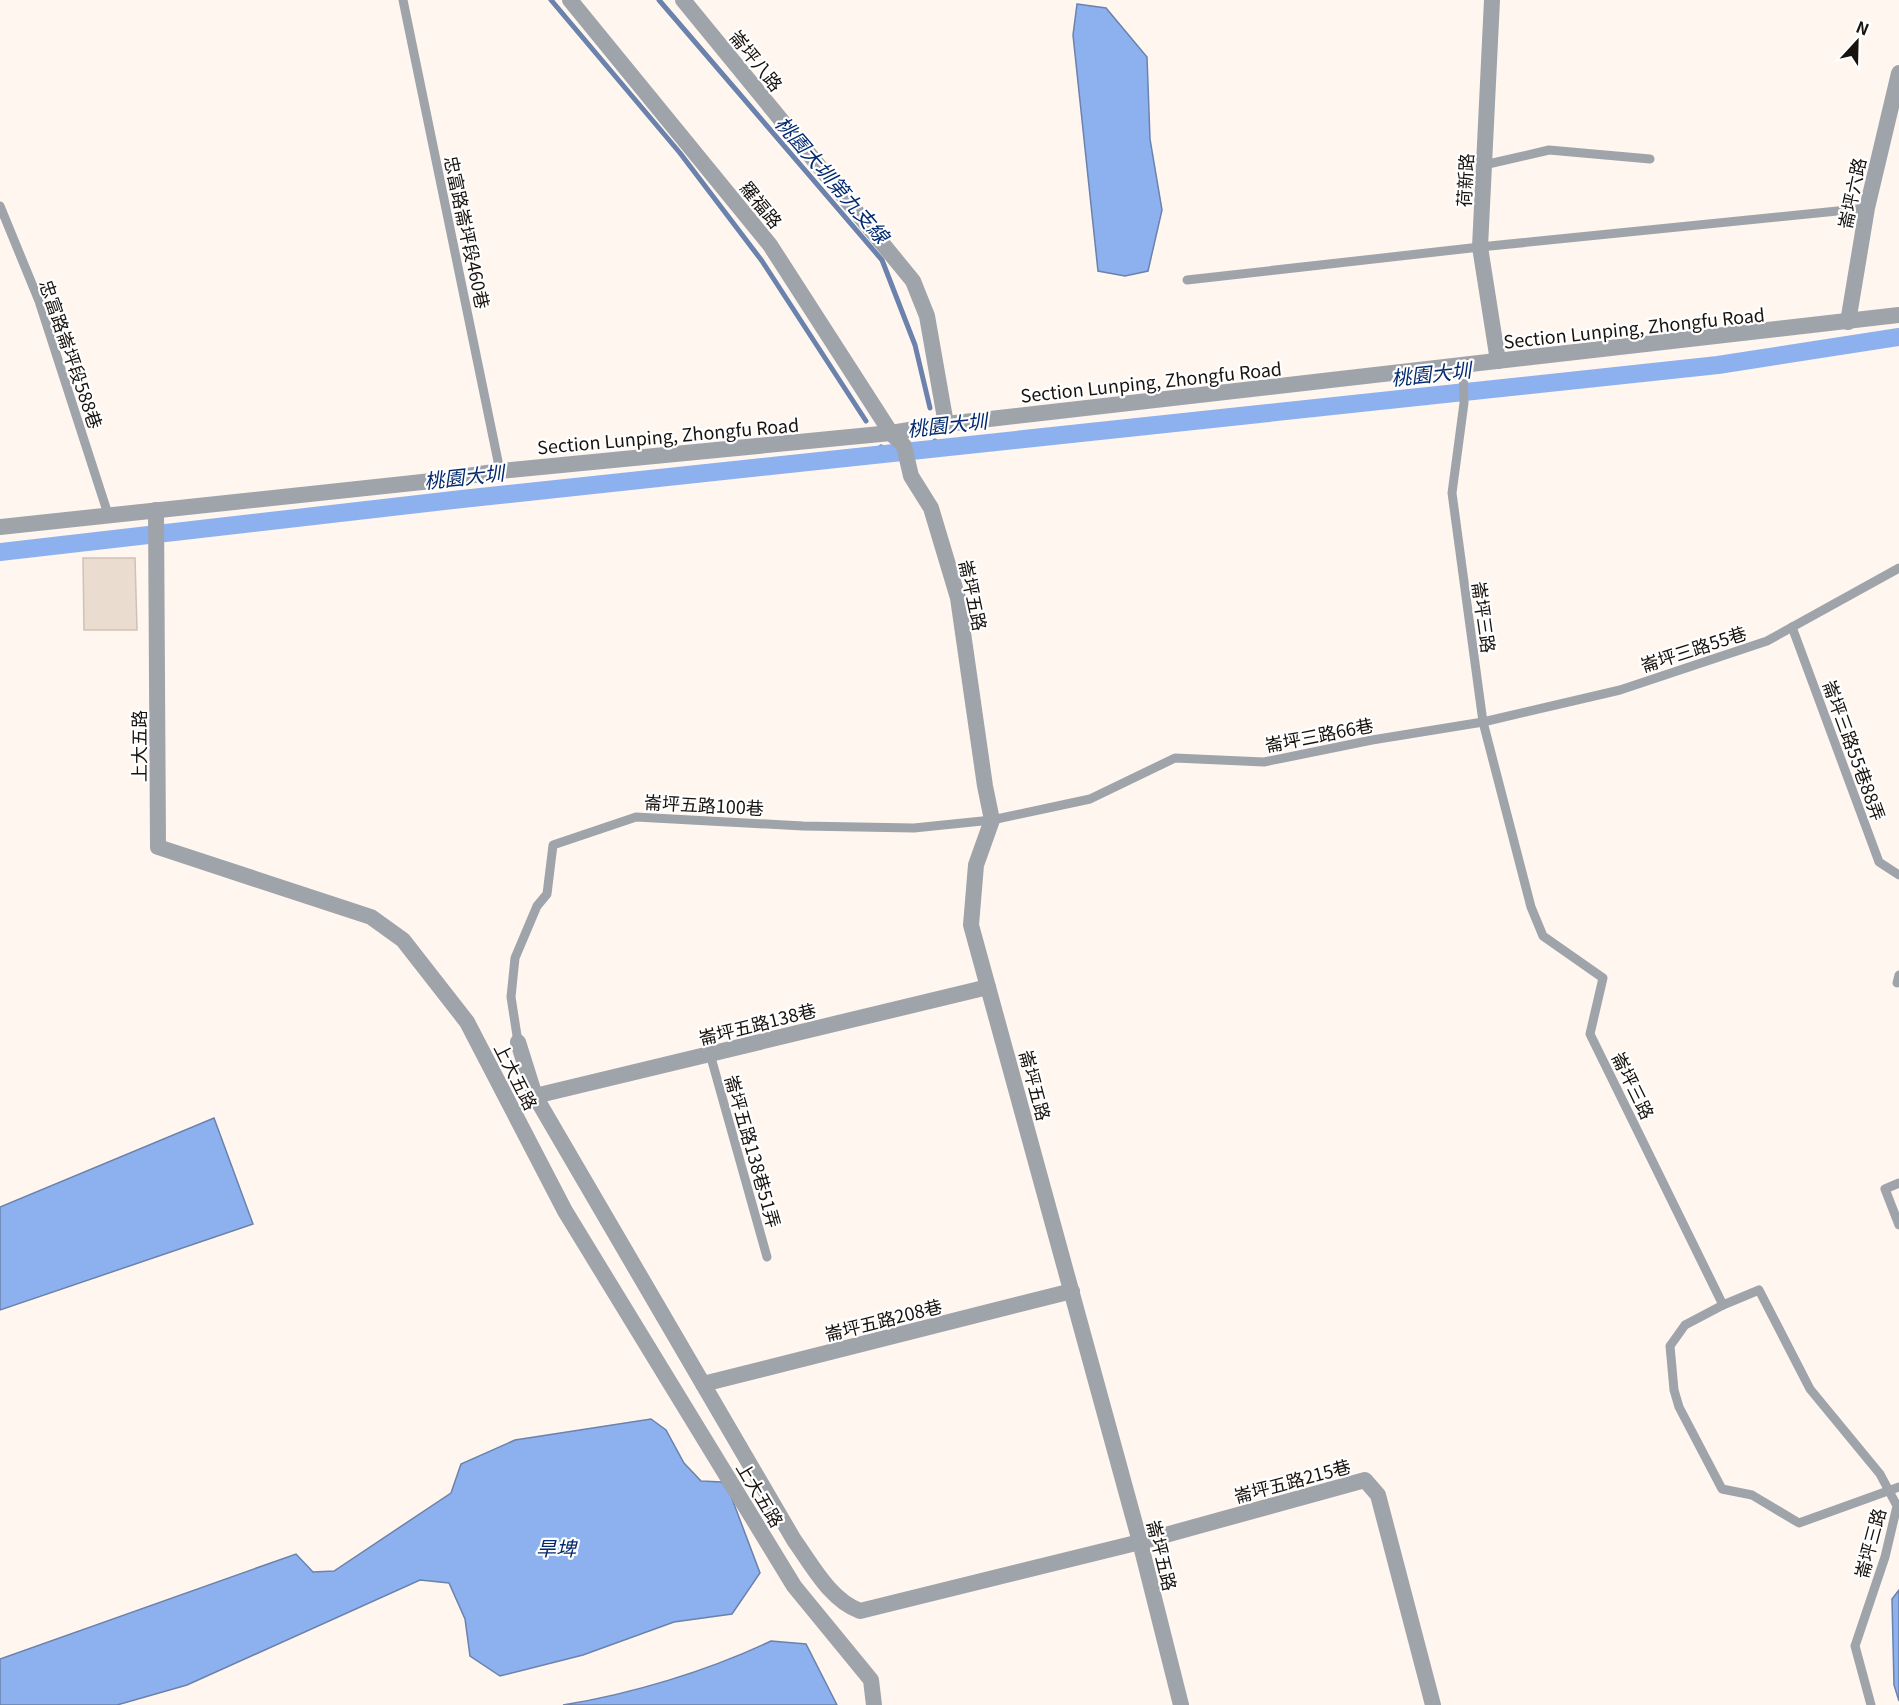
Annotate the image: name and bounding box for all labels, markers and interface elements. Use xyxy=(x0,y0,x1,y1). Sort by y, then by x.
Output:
north arrow xyxy=(1827,12,1887,72)
text: N xyxy=(1853,14,1873,41)
street label: 崙坪八路 xyxy=(724,24,790,96)
water label: 桃園大圳第九支線 xyxy=(770,109,898,250)
street label: 荷新路 xyxy=(1450,152,1478,208)
street label: 忠富路崙坪段460巷 xyxy=(439,153,497,311)
street label: 崙坪六路 xyxy=(1831,155,1871,231)
street label: 羅福路 xyxy=(735,175,789,233)
street label: 忠富路崙坪段588巷 xyxy=(34,276,110,432)
street label: Section Lunping, Zhongfu Road xyxy=(1502,300,1766,354)
street label: Section Lunping, Zhongfu Road xyxy=(1019,354,1283,408)
water label: 桃園大圳 xyxy=(1390,354,1475,392)
water label: 桃園大圳 xyxy=(906,405,991,443)
street label: Section Lunping, Zhongfu Road xyxy=(536,411,800,459)
water label: 桃園大圳 xyxy=(423,457,508,495)
street label: 崙坪五路 xyxy=(954,557,994,633)
street label: 崙坪三路 xyxy=(1467,580,1503,654)
street label: 崙坪三路55巷 xyxy=(1637,619,1749,677)
street label: 崙坪三路55巷88弄 xyxy=(1817,676,1893,824)
street label: 上大五路 xyxy=(125,710,151,782)
street label: 崙坪三路66巷 xyxy=(1263,711,1375,757)
street label: 崙坪五路100巷 xyxy=(643,788,765,820)
street label: 崙坪五路138巷 xyxy=(696,996,818,1050)
street label: 上大五路 xyxy=(489,1038,545,1114)
street label: 崙坪五路 xyxy=(1014,1047,1058,1123)
street label: 崙坪三路 xyxy=(1607,1047,1661,1123)
street label: 崙坪五路138巷51弄 xyxy=(720,1071,788,1231)
street label: 崙坪五路208巷 xyxy=(822,1292,944,1346)
street label: 崙坪五路215巷 xyxy=(1231,1452,1353,1508)
street label: 上大五路 xyxy=(731,1456,791,1532)
street label: 崙坪三路 xyxy=(1847,1505,1891,1581)
street label: 崙坪五路 xyxy=(1142,1517,1184,1593)
water label: 旱埤 xyxy=(536,1533,578,1562)

